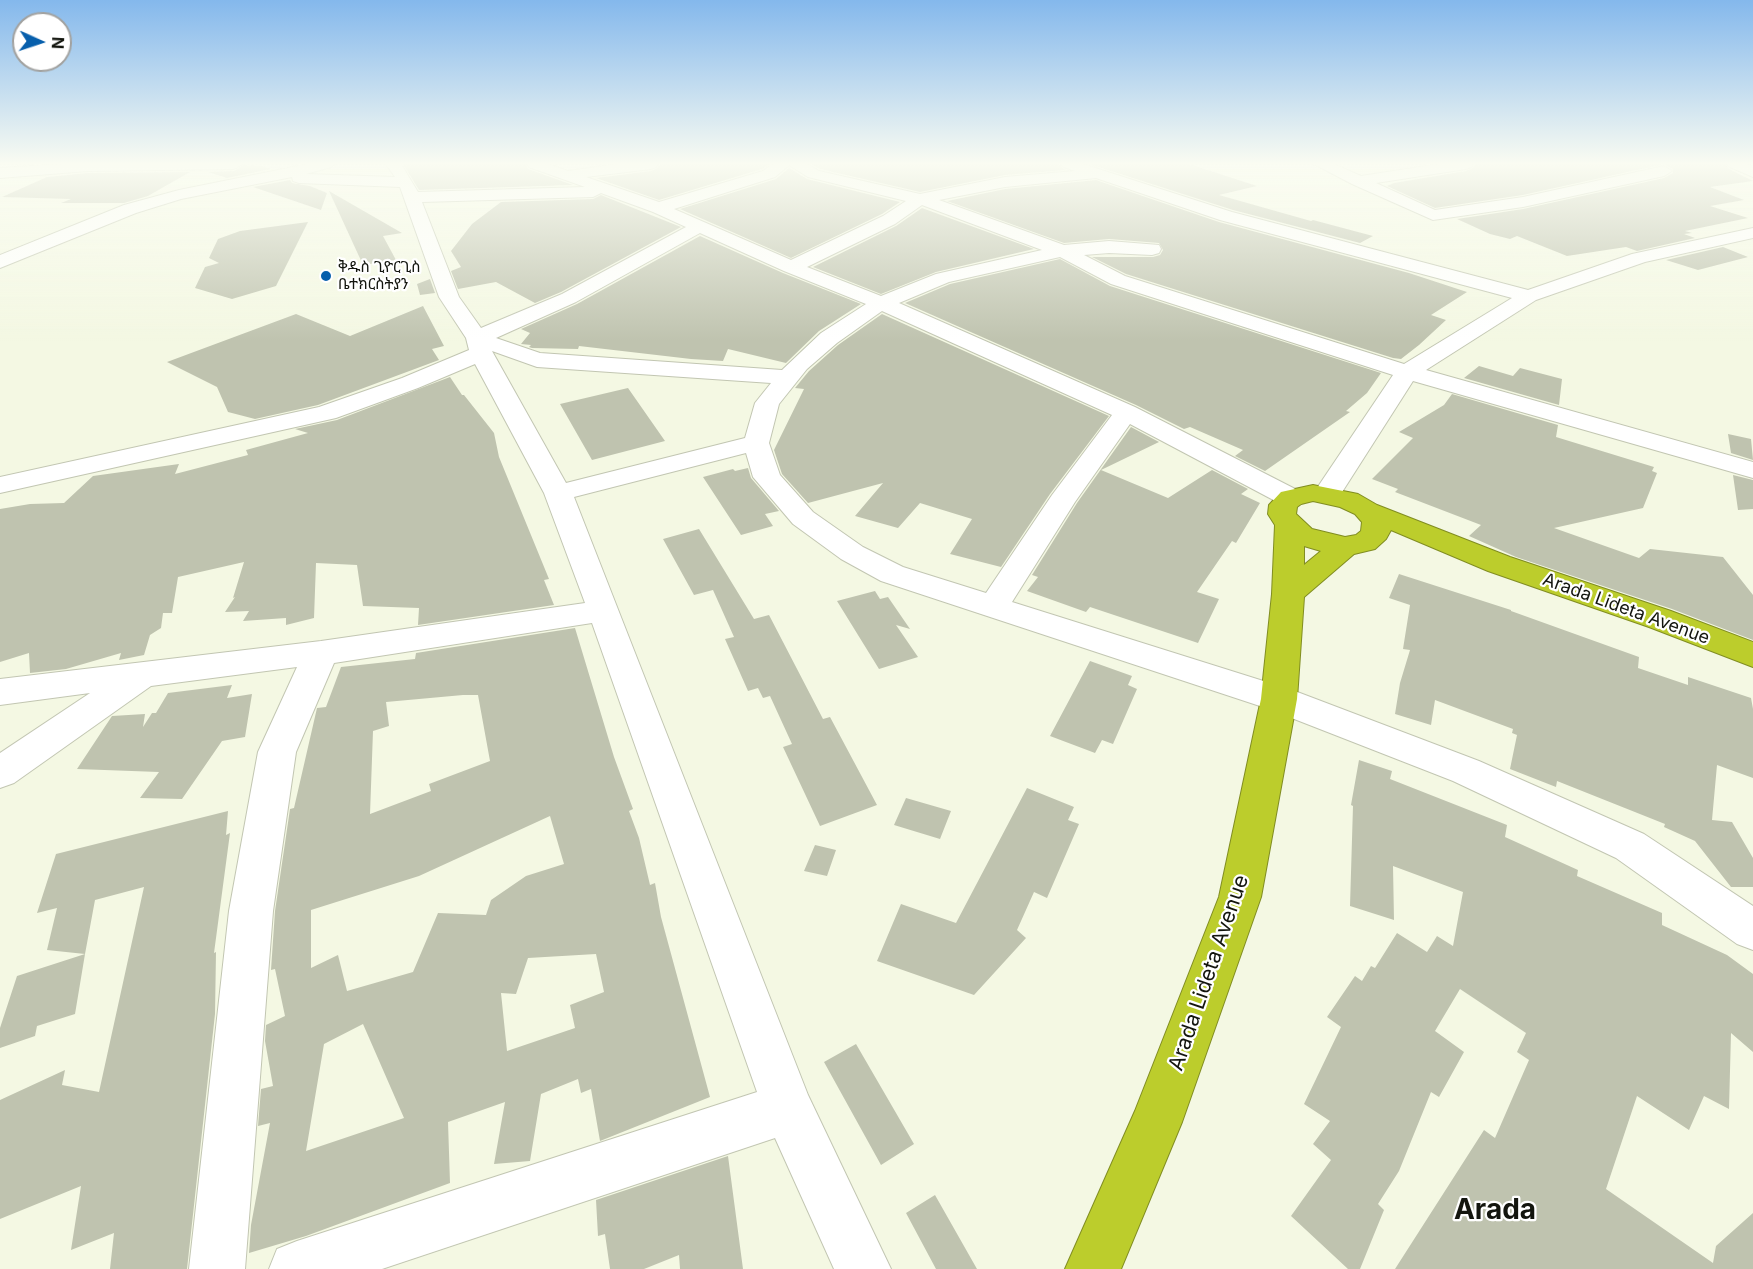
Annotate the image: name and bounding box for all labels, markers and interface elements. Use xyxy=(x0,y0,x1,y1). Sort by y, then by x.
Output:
north arrow xyxy=(12,12,72,72)
text: N xyxy=(48,36,68,49)
place label: ቅዱስ ጊዮርጊስ ቤተክርስትያን xyxy=(338,258,420,293)
marker: ቅዱስ ጊዮርጊስ ቤተክርስትያን xyxy=(319,269,333,283)
street label: Arada Lideta Avenue xyxy=(1540,569,1712,649)
street label: Arada Lideta Avenue xyxy=(1164,872,1254,1074)
district label: Arada xyxy=(1454,1194,1536,1228)

